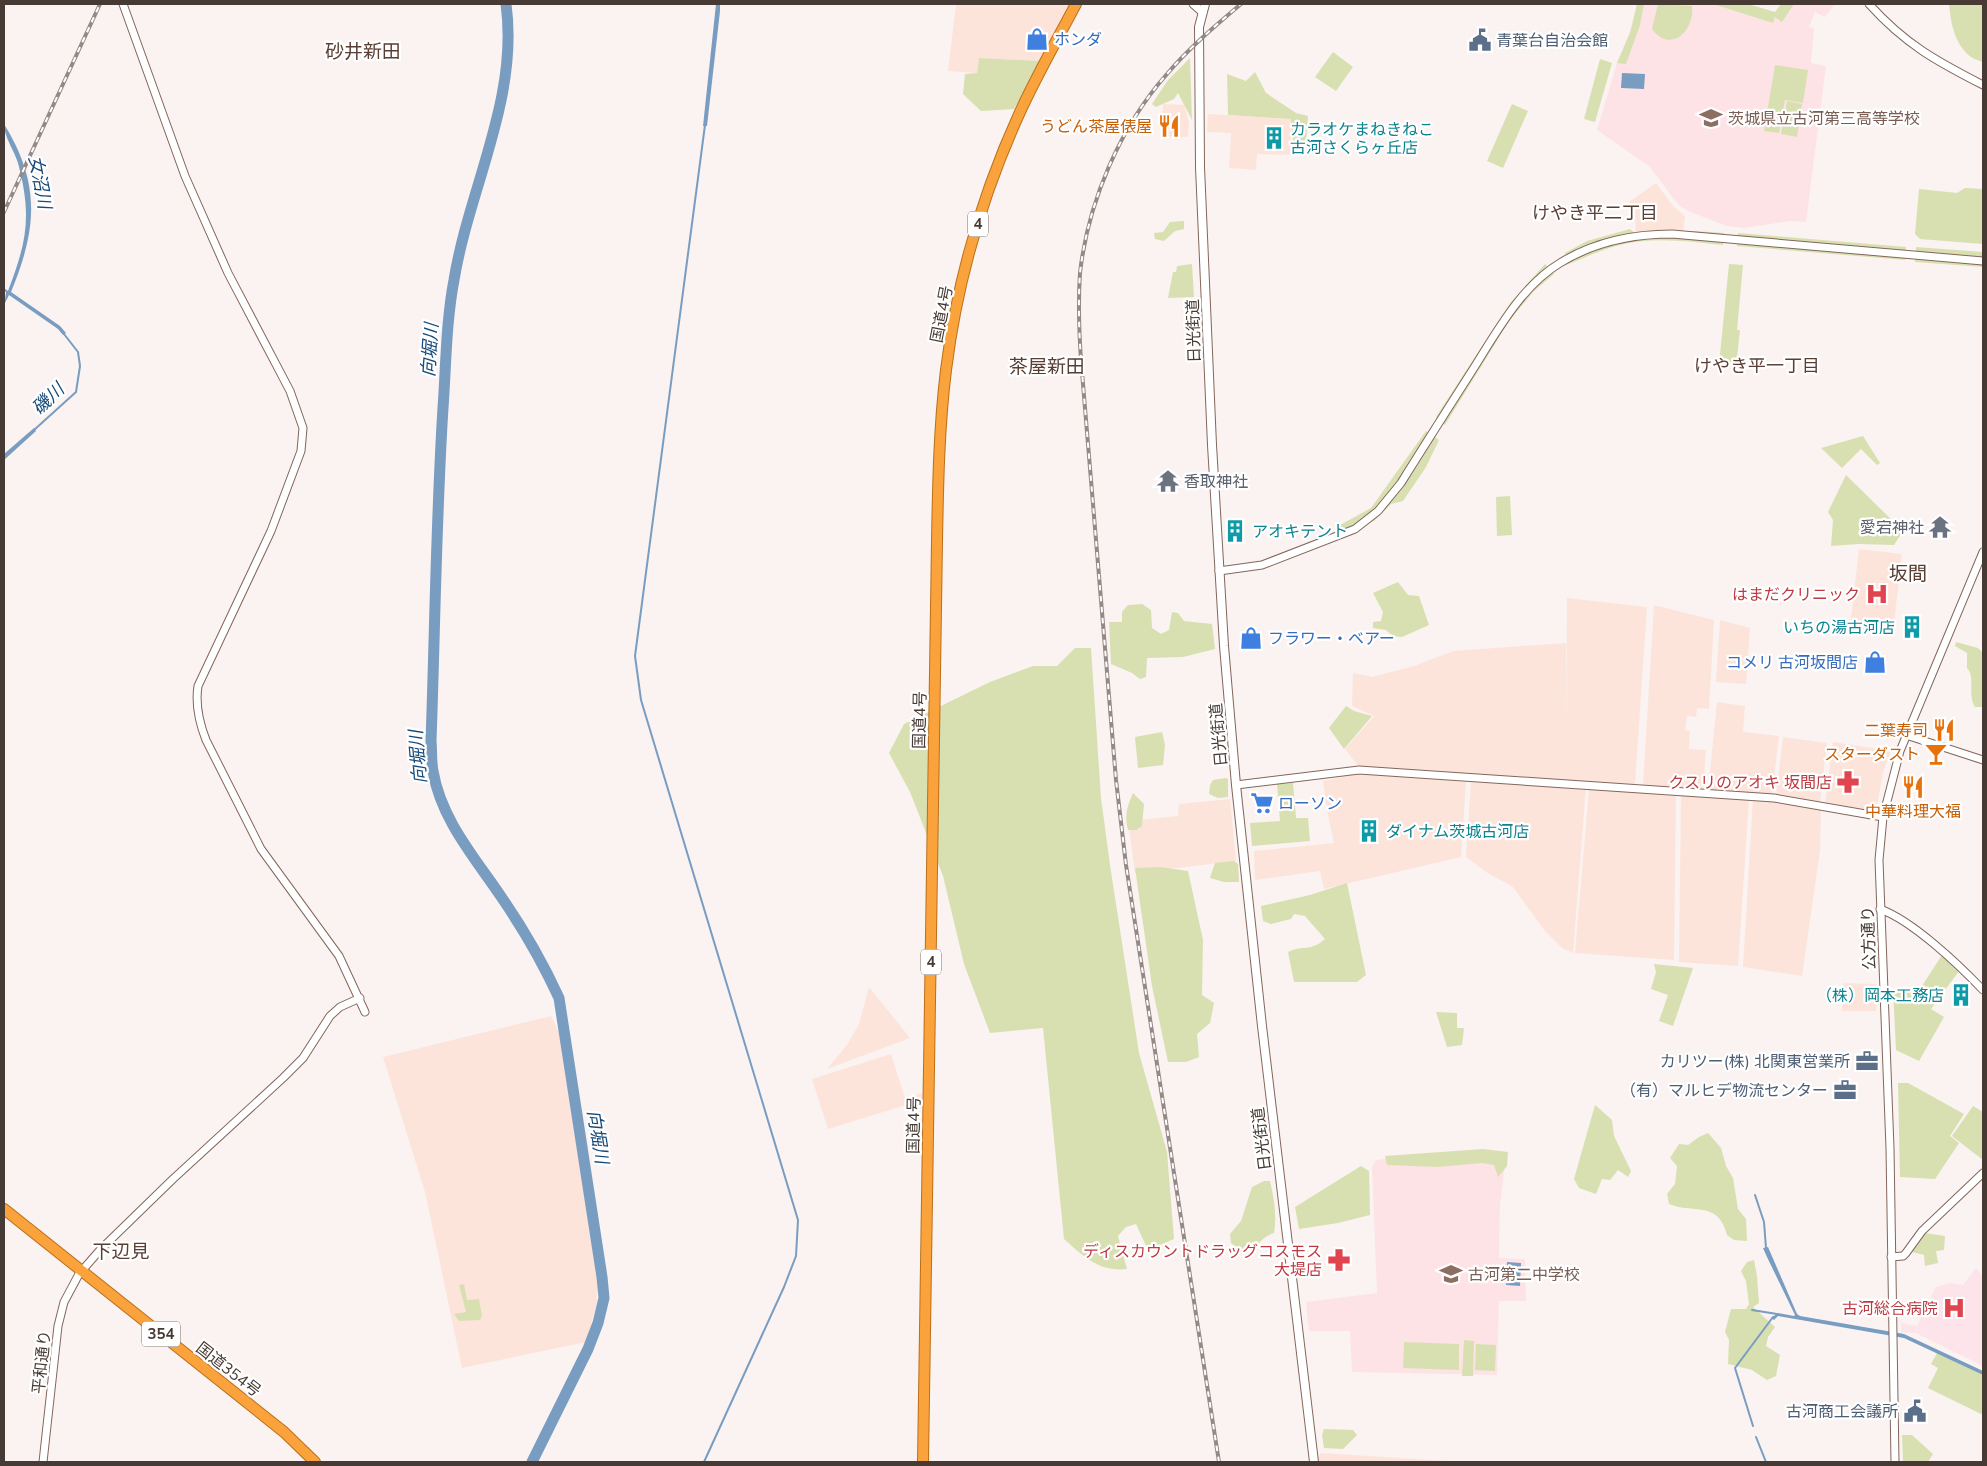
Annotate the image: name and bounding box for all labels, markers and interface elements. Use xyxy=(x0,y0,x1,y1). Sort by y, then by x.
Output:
shop icon: ホンダ xyxy=(1024,26,1050,52)
public building icon: 青葉台自治会館 xyxy=(1467,27,1493,53)
place label: ホンダ xyxy=(1054,29,1102,51)
place label: 青葉台自治会館 xyxy=(1496,30,1608,52)
district label: 砂井新田 xyxy=(325,39,401,65)
school or university icon: 茨城県立古河第三高等学校 xyxy=(1698,105,1724,131)
place label: 茨城県立古河第三高等学校 xyxy=(1728,108,1920,130)
restaurant icon: うどん茶屋俵屋 xyxy=(1156,113,1182,139)
place label: うどん茶屋俵屋 xyxy=(1040,116,1152,138)
place label: カラオケまねきねこ 古河さくらヶ丘店 xyxy=(1290,119,1434,159)
building icon: カラオケまねきねこ 古河さくらヶ丘店 xyxy=(1261,125,1287,151)
water label: 女沼川 xyxy=(23,153,57,213)
district label: けやき平二丁目 xyxy=(1532,201,1658,225)
road number: 4 xyxy=(968,212,988,236)
street label: 国道4号 xyxy=(926,284,958,345)
street label: 日光街道 xyxy=(1182,299,1206,363)
water label: 向堀川 xyxy=(416,320,444,378)
district label: 茶屋新田 xyxy=(1009,354,1085,380)
district label: けやき平一丁目 xyxy=(1694,354,1820,378)
water label: 磯川 xyxy=(27,376,71,420)
temple icon: 香取神社 xyxy=(1155,468,1181,494)
place label: 香取神社 xyxy=(1184,471,1248,493)
temple icon: 愛宕神社 xyxy=(1927,514,1953,540)
place label: 愛宕神社 xyxy=(1860,517,1924,539)
building icon: アオキテント xyxy=(1222,518,1248,544)
place label: アオキテント xyxy=(1252,521,1348,543)
district label: 坂間 xyxy=(1889,561,1927,587)
hospital icon: はまだクリニック xyxy=(1864,581,1890,607)
place label: はまだクリニック xyxy=(1732,584,1860,606)
building icon: いちの湯古河店 xyxy=(1899,614,1925,640)
place label: いちの湯古河店 xyxy=(1783,617,1895,639)
shop icon: フラワー・ベアー xyxy=(1238,625,1264,651)
place label: フラワー・ベアー xyxy=(1268,628,1395,650)
shop icon: コメリ 古河坂間店 xyxy=(1862,649,1888,675)
place label: コメリ 古河坂間店 xyxy=(1726,652,1858,674)
street label: 国道4号 xyxy=(908,691,932,749)
street label: 日光街道 xyxy=(1205,702,1233,768)
restaurant icon: 二葉寿司 xyxy=(1931,717,1957,743)
place label: 二葉寿司 xyxy=(1864,720,1928,742)
water label: 向堀川 xyxy=(404,727,432,785)
bar icon: スターダスト xyxy=(1923,741,1949,767)
place label: スターダスト xyxy=(1824,744,1920,766)
pharmacy icon: クスリのアオキ 坂間店 xyxy=(1835,769,1861,795)
place label: クスリのアオキ 坂間店 xyxy=(1668,772,1832,794)
restaurant icon: 中華料理大福 xyxy=(1900,774,1926,800)
supermarket icon: ローソン xyxy=(1249,790,1275,816)
place label: ローソン xyxy=(1278,793,1342,815)
place label: 中華料理大福 xyxy=(1865,801,1961,823)
building icon: ダイナム茨城古河店 xyxy=(1356,818,1382,844)
place label: ダイナム茨城古河店 xyxy=(1386,821,1529,843)
street label: 公方通り xyxy=(1857,906,1881,970)
road number: 4 xyxy=(921,950,941,974)
building icon: （株）岡本工務店 xyxy=(1948,982,1974,1008)
place label: （株）岡本工務店 xyxy=(1816,985,1944,1007)
office icon: カリツー(株) 北関東営業所 xyxy=(1854,1048,1880,1074)
place label: カリツー(株) 北関東営業所 xyxy=(1660,1051,1850,1073)
office icon: （有）マルヒデ物流センター xyxy=(1832,1077,1858,1103)
place label: （有）マルヒデ物流センター xyxy=(1620,1080,1828,1102)
street label: 国道4号 xyxy=(902,1096,926,1154)
street label: 日光街道 xyxy=(1247,1106,1277,1172)
water label: 向堀川 xyxy=(582,1108,614,1168)
district label: 下辺見 xyxy=(92,1239,150,1265)
place label: ディスカウントドラッグコスモス 大堤店 xyxy=(1083,1241,1322,1281)
pharmacy icon: ディスカウントドラッグコスモス 大堤店 xyxy=(1326,1247,1352,1273)
school or university icon: 古河第二中学校 xyxy=(1438,1261,1464,1287)
place label: 古河第二中学校 xyxy=(1468,1264,1580,1286)
hospital icon: 古河総合病院 xyxy=(1941,1295,1967,1321)
place label: 古河総合病院 xyxy=(1842,1298,1938,1320)
road number: 354 xyxy=(142,1322,180,1346)
street label: 平和通り xyxy=(28,1329,56,1395)
street label: 国道354号 xyxy=(191,1337,265,1402)
public building icon: 古河商工会議所 xyxy=(1902,1398,1928,1424)
place label: 古河商工会議所 xyxy=(1786,1401,1898,1423)

